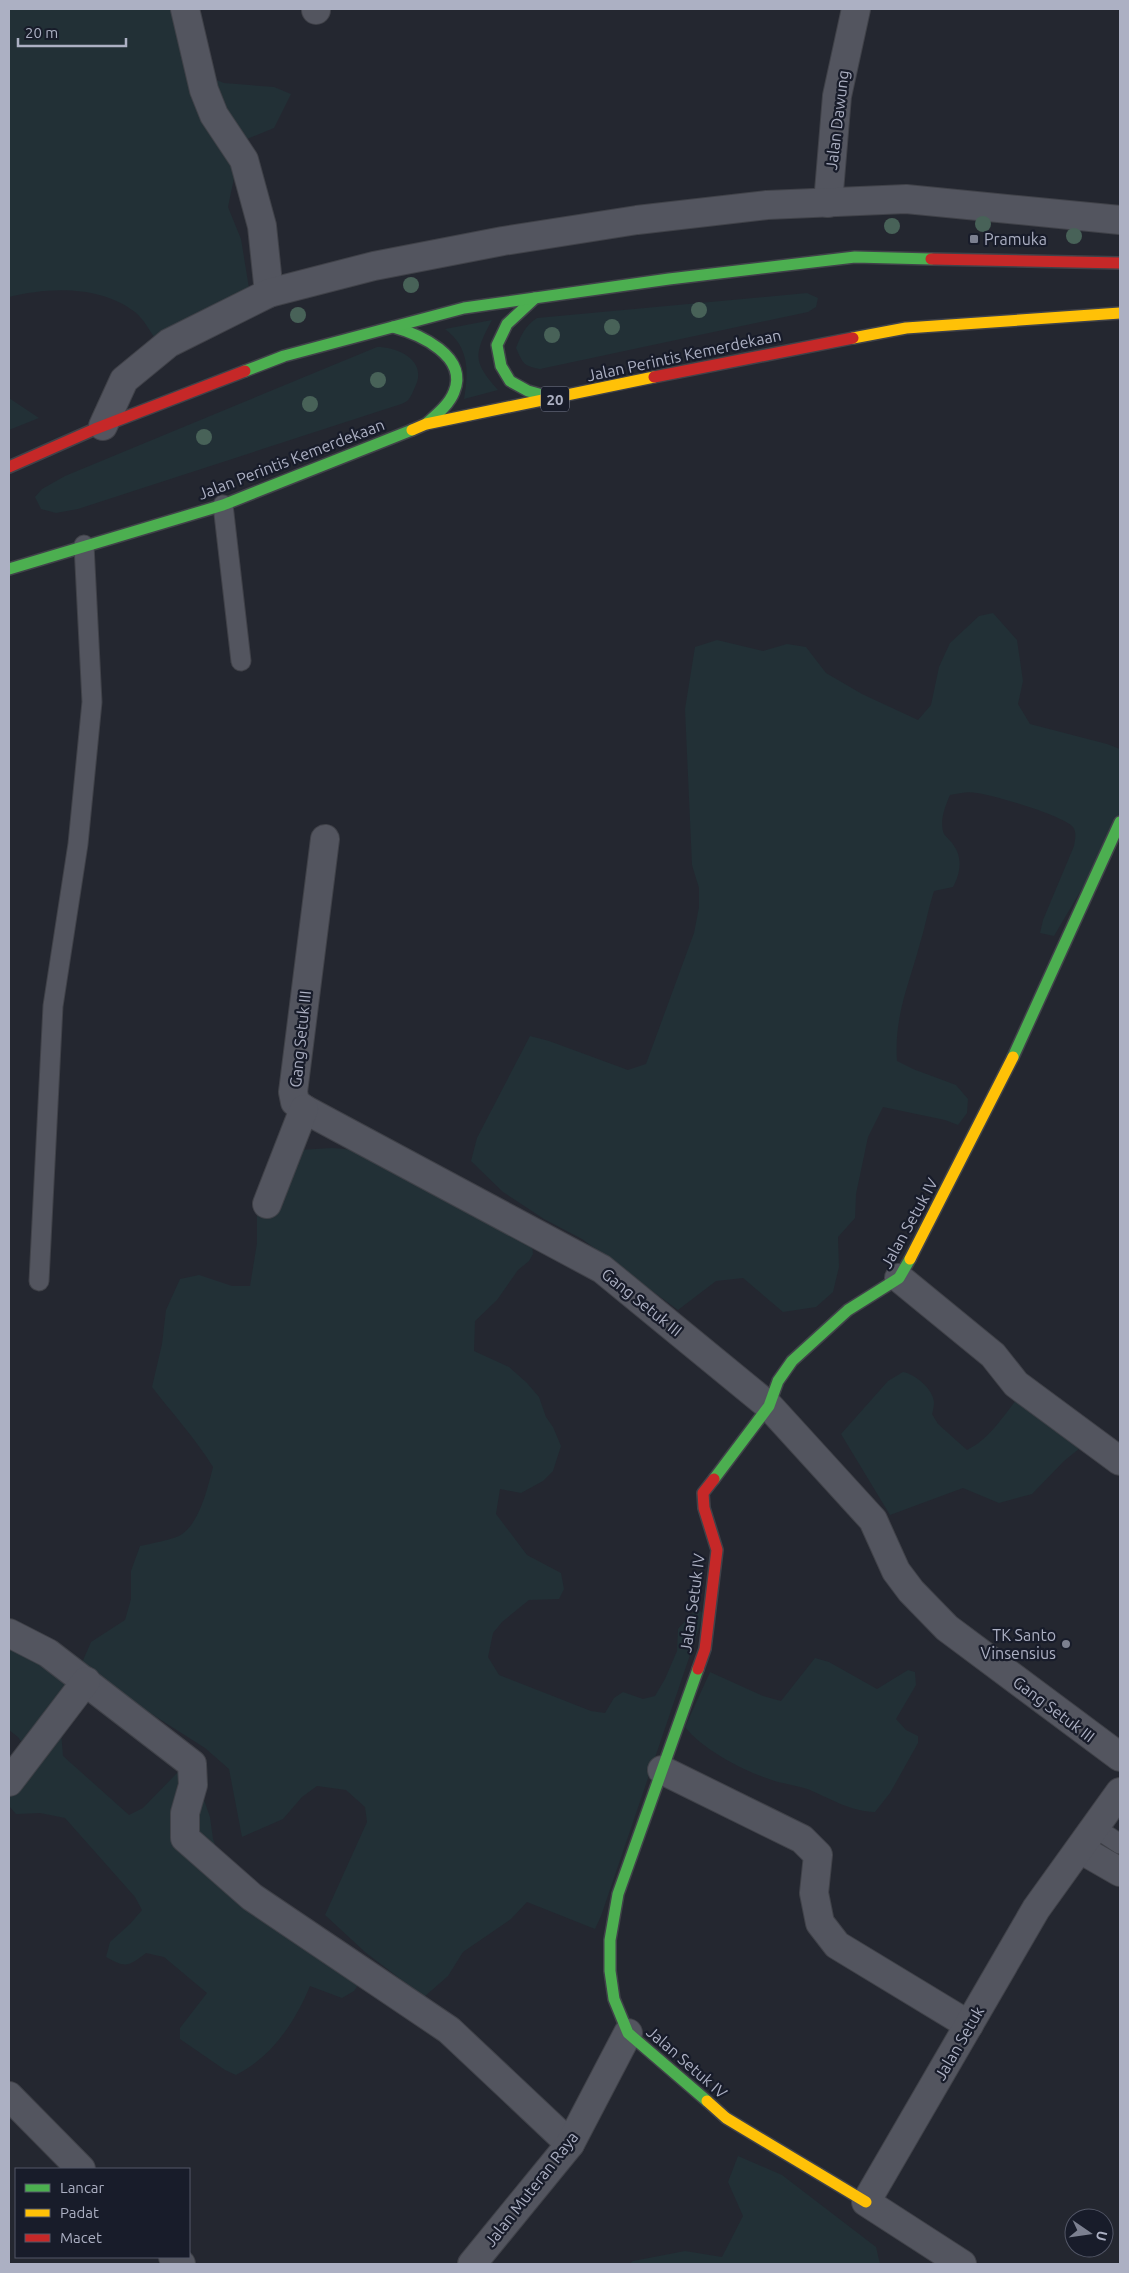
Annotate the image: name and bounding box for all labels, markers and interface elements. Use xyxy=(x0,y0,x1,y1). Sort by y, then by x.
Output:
scale bar xyxy=(18,15,125,47)
text: 20 m xyxy=(25,24,58,41)
street label: Jalan Dawung xyxy=(822,69,852,171)
place label: Pramuka xyxy=(984,230,1047,248)
marker: Pramuka xyxy=(968,233,980,245)
street label: Jalan Perintis Kemerdekaan xyxy=(585,326,783,384)
road number: 20 xyxy=(541,386,569,412)
street label: Jalan Perintis Kemerdekaan xyxy=(195,415,387,503)
street label: Gang Setuk III xyxy=(286,990,314,1088)
street label: Jalan Setuk IV xyxy=(877,1175,941,1271)
street label: Gang Setuk III xyxy=(598,1264,686,1340)
street label: Jalan Setuk IV xyxy=(676,1552,708,1654)
place label: TK Santo Vinsensius xyxy=(980,1626,1056,1662)
marker: TK Santo Vinsensius xyxy=(1060,1638,1072,1650)
street label: Gang Setuk III xyxy=(1010,1672,1098,1746)
street label: Jalan Setuk xyxy=(931,2003,987,2083)
street label: Jalan Setuk IV xyxy=(643,2022,731,2102)
street label: Jalan Muteran Raya xyxy=(481,2128,581,2250)
legend xyxy=(15,2168,190,2258)
text: Lancar xyxy=(60,2179,105,2196)
text: Padat xyxy=(60,2204,99,2221)
north arrow xyxy=(1064,2208,1114,2258)
text: Macet xyxy=(60,2229,102,2246)
text: U xyxy=(1093,2229,1111,2243)

